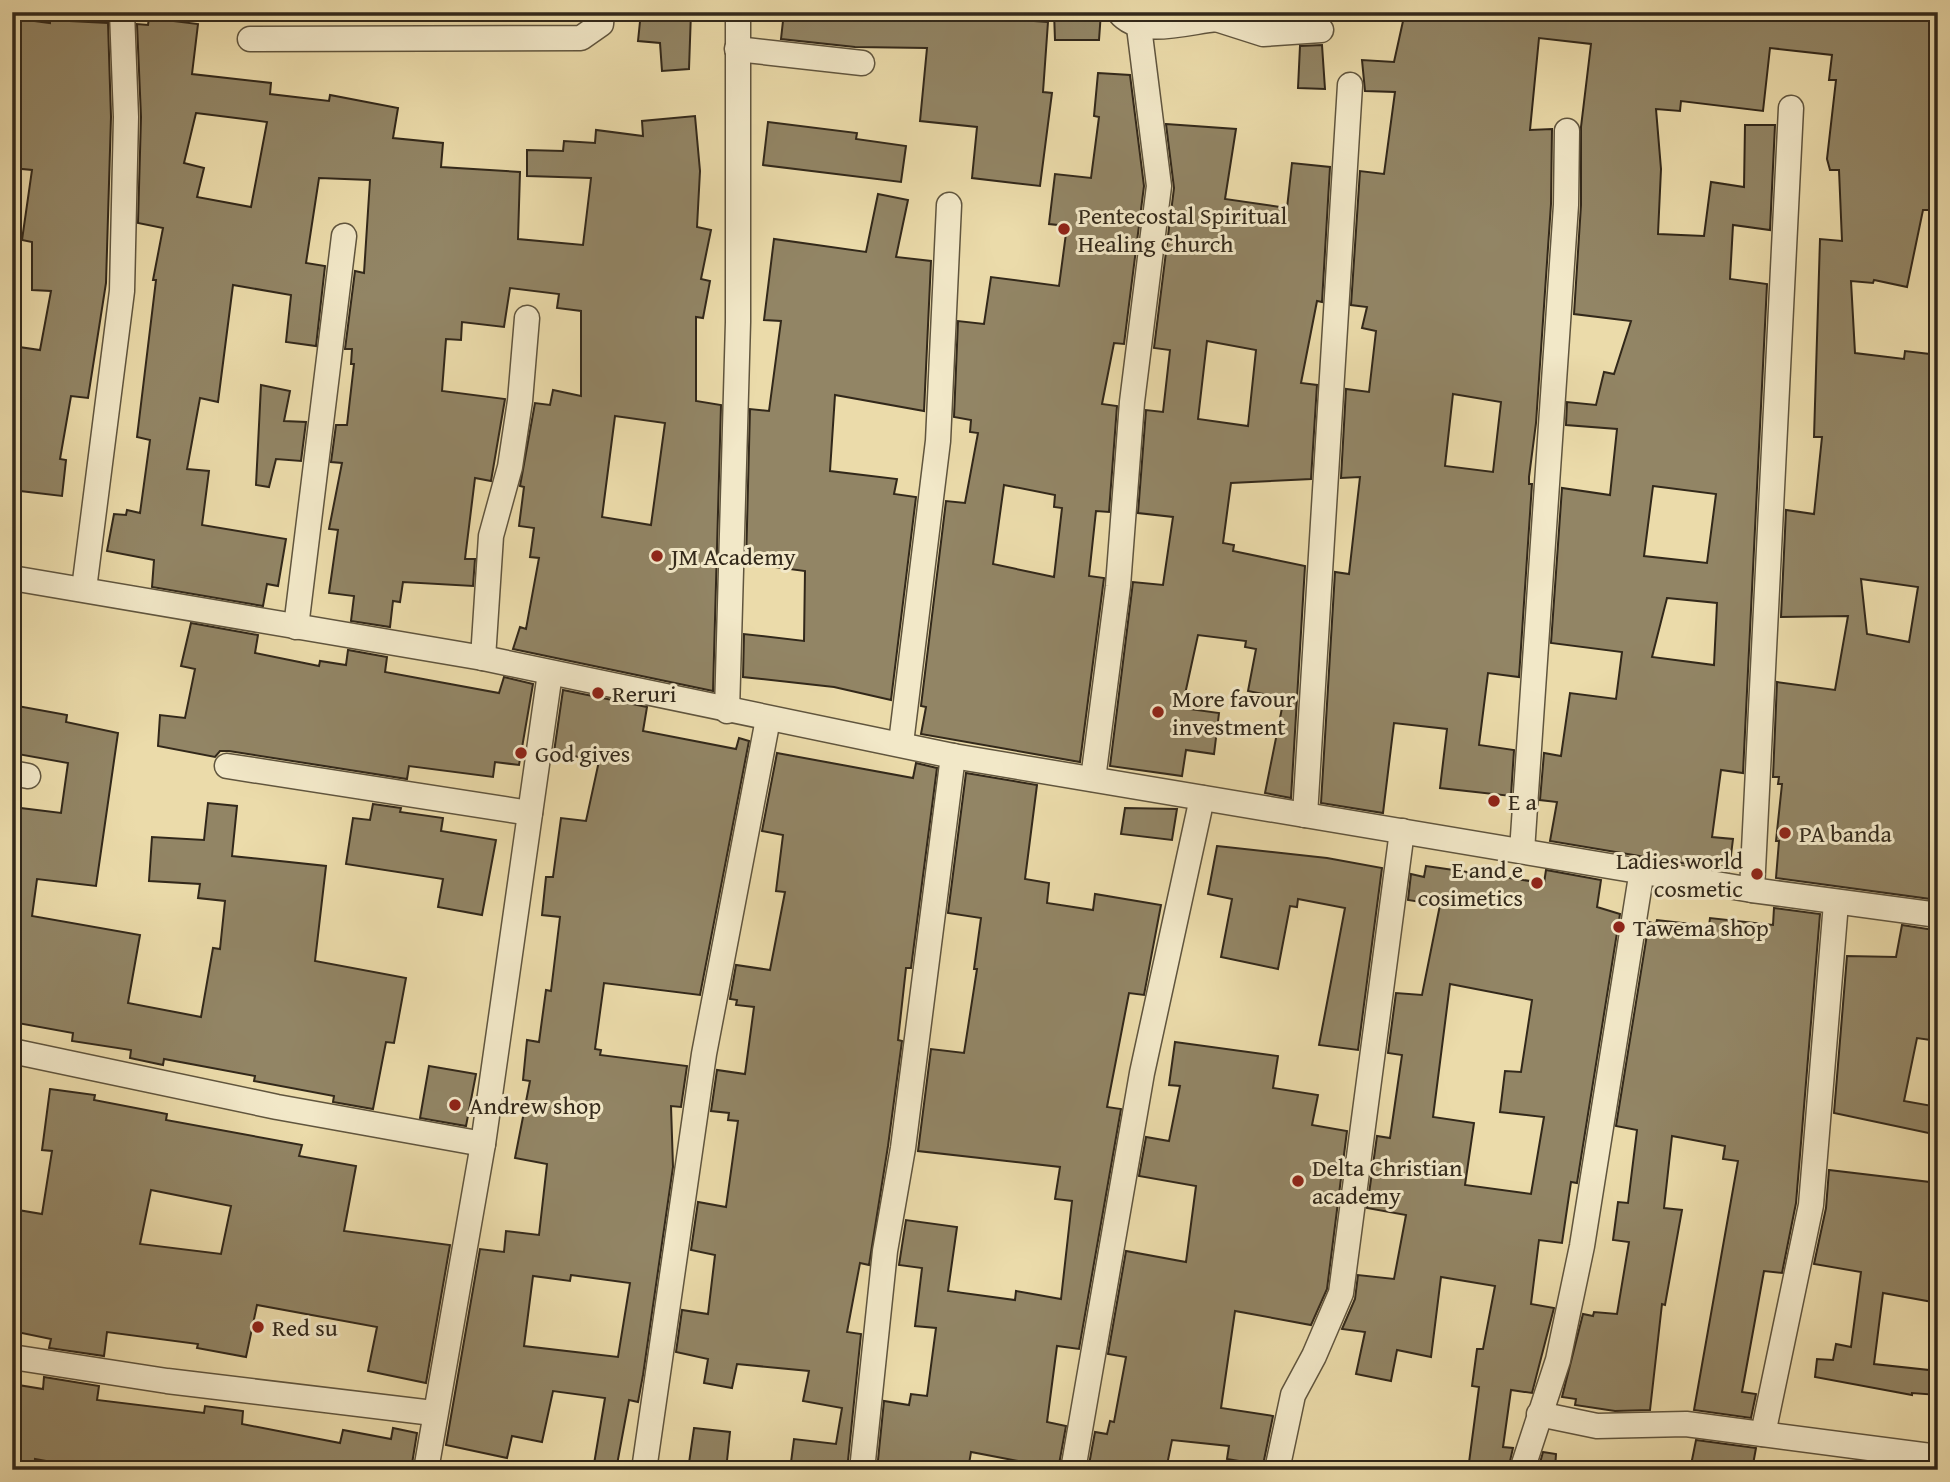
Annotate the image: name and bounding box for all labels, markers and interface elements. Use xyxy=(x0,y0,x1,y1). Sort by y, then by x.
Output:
place label: Pentecostal Spiritual Healing Church xyxy=(1078,198,1287,261)
marker: Pentecostal Spiritual Healing Church xyxy=(1056,221,1072,237)
place label: JM Academy xyxy=(668,539,796,574)
marker: JM Academy xyxy=(649,548,665,564)
place label: Reruri xyxy=(612,676,677,711)
place label: More favour investment xyxy=(1172,681,1295,744)
marker: Reruri xyxy=(590,685,606,701)
marker: More favour investment xyxy=(1150,704,1166,720)
place label: God gives xyxy=(535,736,630,771)
marker: God gives xyxy=(513,745,529,761)
place label: E a xyxy=(1508,784,1537,819)
marker: E a xyxy=(1486,793,1502,809)
place label: PA banda xyxy=(1799,816,1892,851)
marker: PA banda xyxy=(1777,825,1793,841)
place label: Ladies world cosmetic xyxy=(1616,843,1743,906)
place label: E and e cosimetics xyxy=(1418,852,1523,915)
marker: Ladies world cosmetic xyxy=(1749,866,1765,882)
marker: E and e cosimetics xyxy=(1529,875,1545,891)
place label: Tawema shop xyxy=(1633,910,1769,945)
marker: Tawema shop xyxy=(1611,919,1627,935)
place label: Andrew shop xyxy=(469,1088,601,1123)
marker: Andrew shop xyxy=(447,1097,463,1113)
place label: Delta Christian academy xyxy=(1312,1150,1463,1213)
marker: Delta Christian academy xyxy=(1290,1173,1306,1189)
place label: Red su xyxy=(272,1310,338,1345)
marker: Red su xyxy=(250,1319,266,1335)

